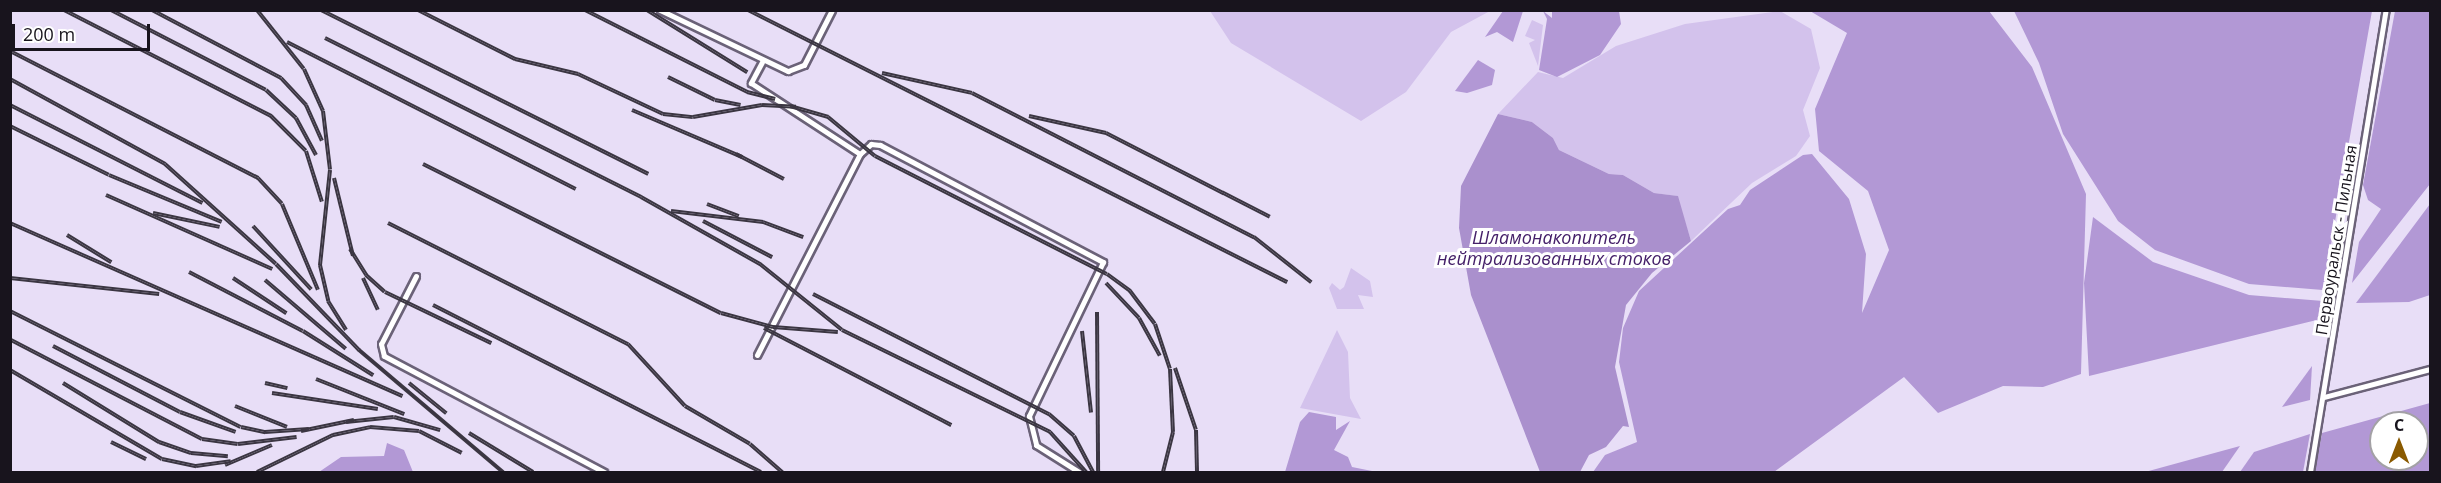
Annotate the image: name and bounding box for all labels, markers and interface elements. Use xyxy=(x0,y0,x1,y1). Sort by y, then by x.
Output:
scale bar xyxy=(15,12,153,50)
text: 200 m xyxy=(23,22,75,46)
street label: Первоуральск - Пильная xyxy=(2311,144,2361,336)
water label: Шламонакопитель нейтрализованных стоков xyxy=(1437,227,1671,270)
north arrow xyxy=(2369,411,2429,471)
text: С xyxy=(2394,414,2404,436)

